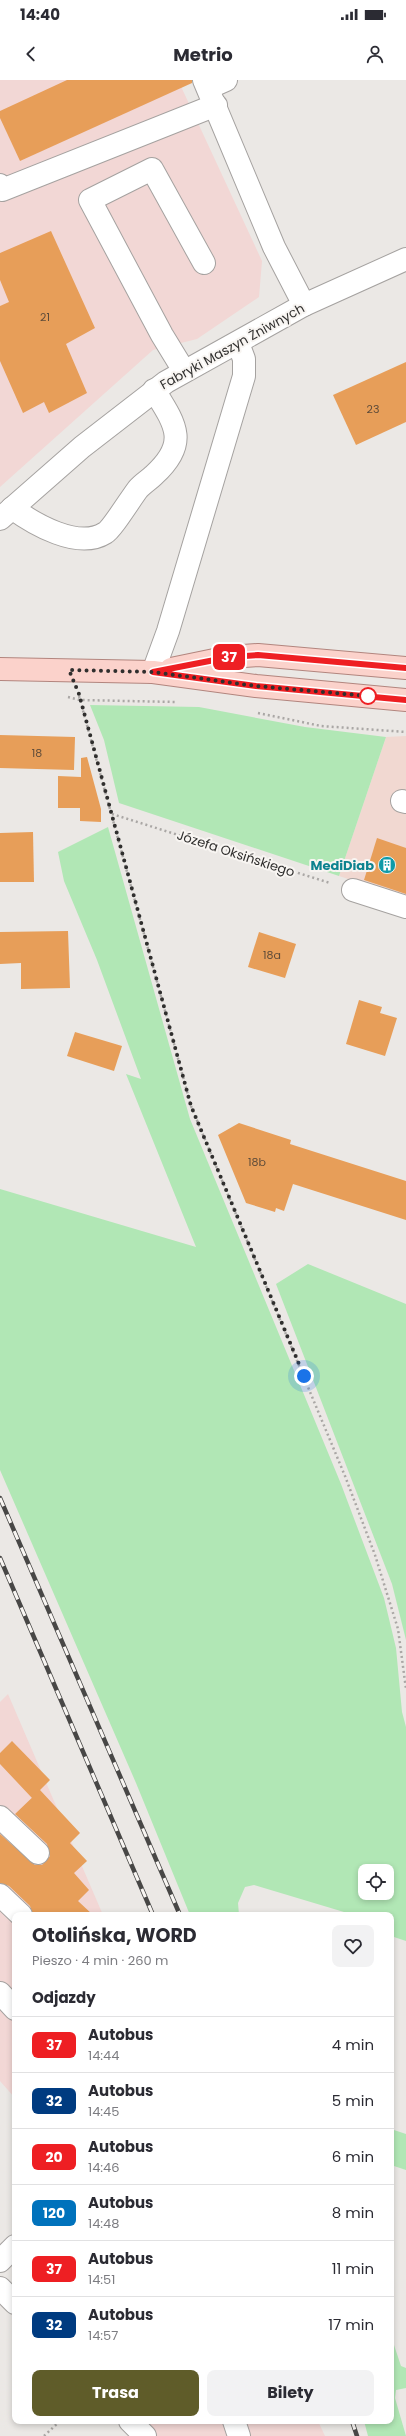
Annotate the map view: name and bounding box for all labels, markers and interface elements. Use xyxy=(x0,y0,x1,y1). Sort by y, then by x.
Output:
text: 14:40 xyxy=(20,4,60,25)
text: Metrio xyxy=(173,42,233,67)
icon: back xyxy=(20,43,42,65)
icon: person xyxy=(364,43,386,65)
street label: Fabryki Maszyn Żniwnych xyxy=(157,299,308,394)
house number: 21 xyxy=(40,309,50,325)
house number: 23 xyxy=(367,401,379,417)
line badge: 37 xyxy=(211,644,247,670)
text: 37 xyxy=(221,647,237,667)
unlabelled marker xyxy=(359,687,377,705)
house number: 18 xyxy=(32,745,42,761)
street label: Józefa Oksińskiego xyxy=(175,825,297,881)
building icon: MediDiab xyxy=(377,855,397,875)
place label: MediDiab xyxy=(310,856,374,875)
house number: 18a xyxy=(263,947,281,963)
house number: 18b xyxy=(248,1154,266,1170)
your location xyxy=(294,1366,314,1386)
map controls xyxy=(358,1864,394,1900)
button: locate xyxy=(358,1864,394,1900)
text: Otolińska, WORD xyxy=(32,1922,197,1949)
button: heart xyxy=(332,1925,374,1967)
text: Pieszo · 4 min · 260 m xyxy=(32,1951,169,1970)
text: Odjazdy xyxy=(32,1987,96,2008)
text: Autobus xyxy=(88,2024,153,2045)
text: 4 min xyxy=(332,2034,374,2055)
text: 37 xyxy=(46,2035,62,2055)
text: 14:44 xyxy=(88,2046,119,2065)
text: Autobus xyxy=(88,2080,153,2101)
text: 5 min xyxy=(332,2090,374,2111)
text: 32 xyxy=(46,2091,62,2111)
text: 14:45 xyxy=(88,2102,119,2121)
text: Autobus xyxy=(88,2136,153,2157)
text: 6 min xyxy=(332,2146,374,2167)
text: 20 xyxy=(45,2147,63,2167)
text: 14:46 xyxy=(88,2158,120,2177)
text: Autobus xyxy=(88,2192,153,2213)
text: 8 min xyxy=(332,2202,374,2223)
text: 120 xyxy=(43,2203,65,2223)
text: 14:48 xyxy=(88,2214,120,2233)
text: Autobus xyxy=(88,2248,153,2269)
text: 11 min xyxy=(332,2258,374,2279)
text: 37 xyxy=(46,2259,62,2279)
text: 14:51 xyxy=(88,2270,115,2289)
text: Autobus xyxy=(88,2304,153,2325)
text: 17 min xyxy=(328,2314,374,2335)
text: 32 xyxy=(46,2315,62,2335)
text: 14:57 xyxy=(88,2326,118,2345)
button: Trasa xyxy=(32,2370,199,2416)
button: Bilety xyxy=(207,2370,374,2416)

